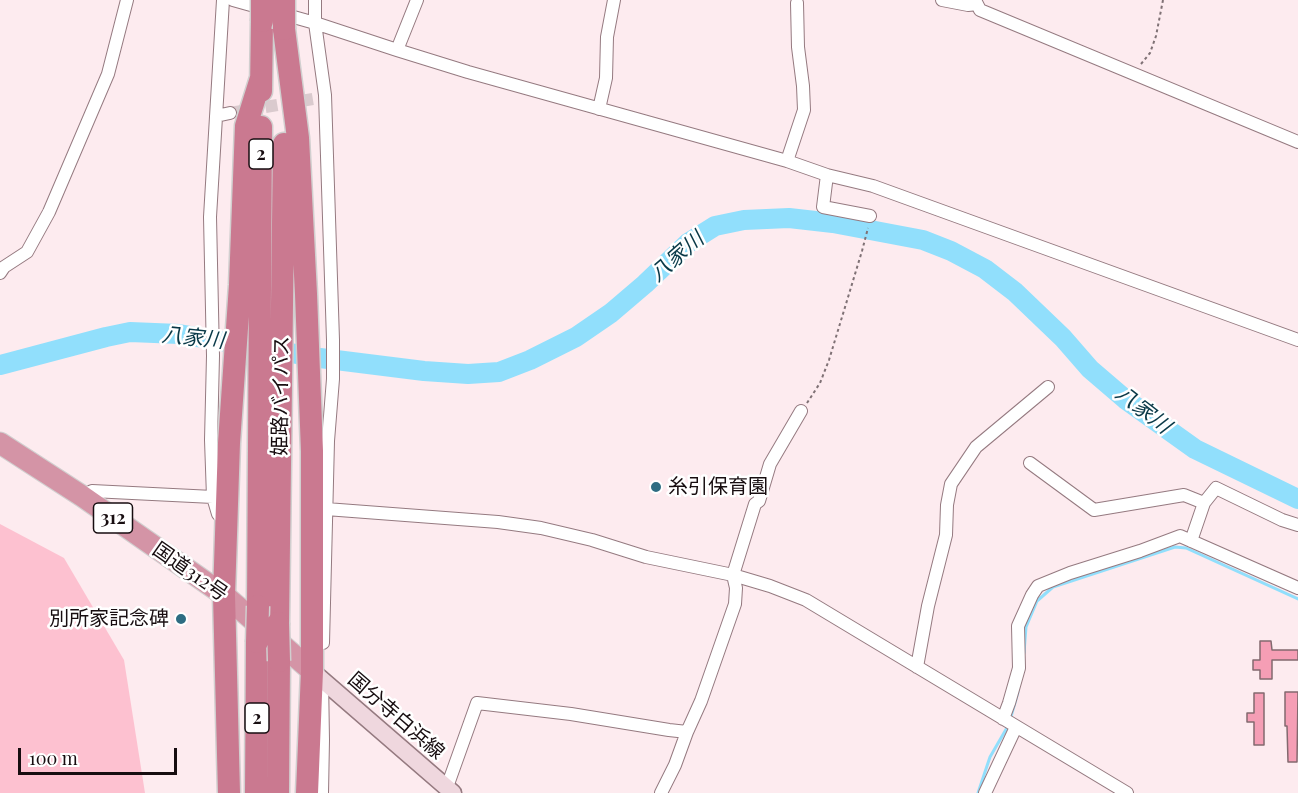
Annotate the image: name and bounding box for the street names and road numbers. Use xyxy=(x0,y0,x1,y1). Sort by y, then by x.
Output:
road number: 2 xyxy=(249,139,273,169)
street label: 姫路バイパス xyxy=(268,336,294,456)
road number: 312 xyxy=(94,503,132,533)
street label: 国道312号 xyxy=(148,538,232,606)
street label: 国分寺白浜線 xyxy=(343,668,449,764)
road number: 2 xyxy=(245,703,269,733)

